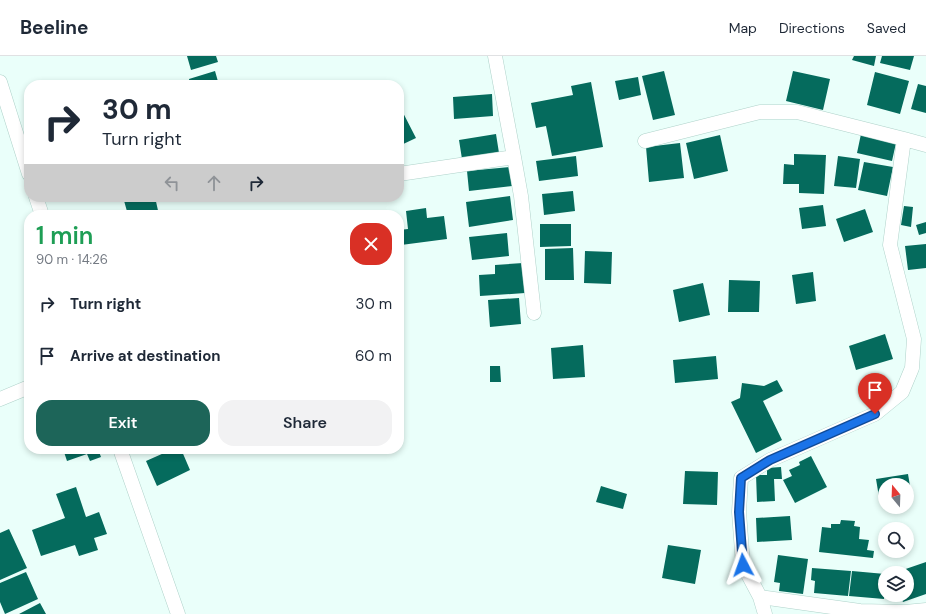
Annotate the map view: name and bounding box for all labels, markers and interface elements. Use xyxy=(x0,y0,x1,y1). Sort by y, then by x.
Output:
text: Beeline xyxy=(20,15,88,40)
text: Map xyxy=(729,19,757,37)
text: Directions xyxy=(779,19,845,37)
text: Saved xyxy=(867,19,906,37)
text: 30 m xyxy=(102,91,172,128)
icon: right xyxy=(36,96,88,148)
text: Turn right xyxy=(102,127,182,151)
icon: left xyxy=(161,172,183,194)
icon: ahead xyxy=(203,172,225,194)
icon: right xyxy=(245,172,267,194)
text: 1 min xyxy=(36,220,93,251)
button: close xyxy=(350,223,392,265)
text: 90 m · 14:26 xyxy=(36,251,108,268)
icon: right xyxy=(36,293,58,315)
text: Turn right xyxy=(70,294,141,314)
text: 30 m xyxy=(356,294,392,314)
icon: arrive xyxy=(36,345,58,367)
text: Arrive at destination xyxy=(70,346,221,366)
text: 60 m xyxy=(355,346,392,366)
pin xyxy=(858,373,892,414)
icon: arrive xyxy=(864,379,886,401)
button: Exit xyxy=(36,400,210,446)
button: Share xyxy=(218,400,392,446)
north arrow xyxy=(878,478,914,514)
map controls xyxy=(878,478,914,602)
button: search xyxy=(878,522,914,558)
position arrow xyxy=(722,544,764,586)
button: layers xyxy=(878,566,914,602)

